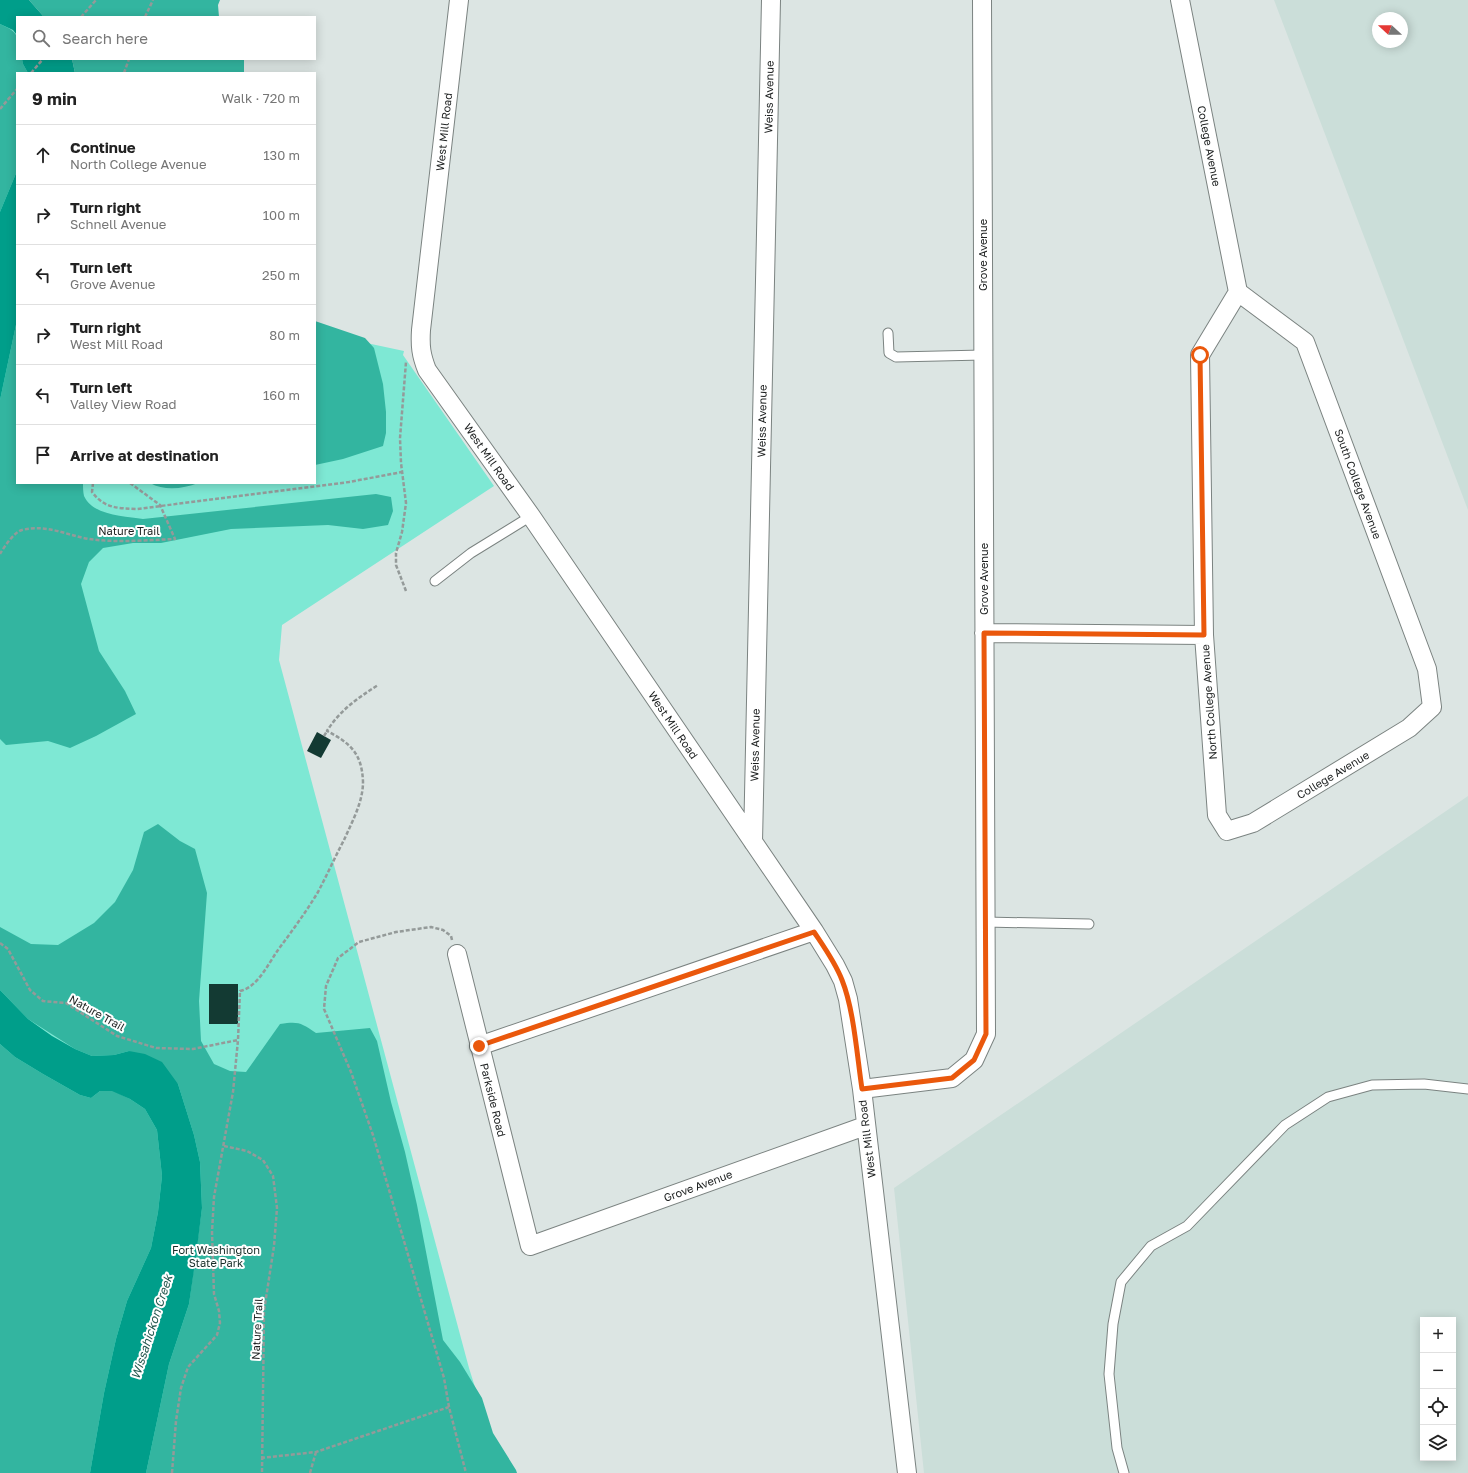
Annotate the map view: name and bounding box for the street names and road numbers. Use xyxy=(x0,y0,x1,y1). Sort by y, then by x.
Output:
street label: Weiss Avenue xyxy=(761,61,776,133)
street label: West Mill Road xyxy=(433,92,454,172)
street label: College Avenue xyxy=(1195,104,1224,187)
street label: Grove Avenue xyxy=(976,219,989,291)
street label: Weiss Avenue xyxy=(754,385,769,457)
street label: West Mill Road xyxy=(462,421,517,493)
street label: South College Avenue xyxy=(1332,427,1384,541)
street label: Nature Trail xyxy=(98,524,160,537)
street label: Grove Avenue xyxy=(977,543,990,615)
street label: North College Avenue xyxy=(1198,644,1219,760)
street label: West Mill Road xyxy=(646,688,701,761)
street label: Weiss Avenue xyxy=(747,709,762,781)
street label: College Avenue xyxy=(1294,748,1371,801)
street label: Nature Trail xyxy=(67,992,128,1033)
street label: Parkside Road xyxy=(478,1062,509,1138)
street label: West Mill Road xyxy=(855,1099,878,1179)
street label: Grove Avenue xyxy=(662,1167,734,1204)
street label: Nature Trail xyxy=(248,1297,265,1360)

